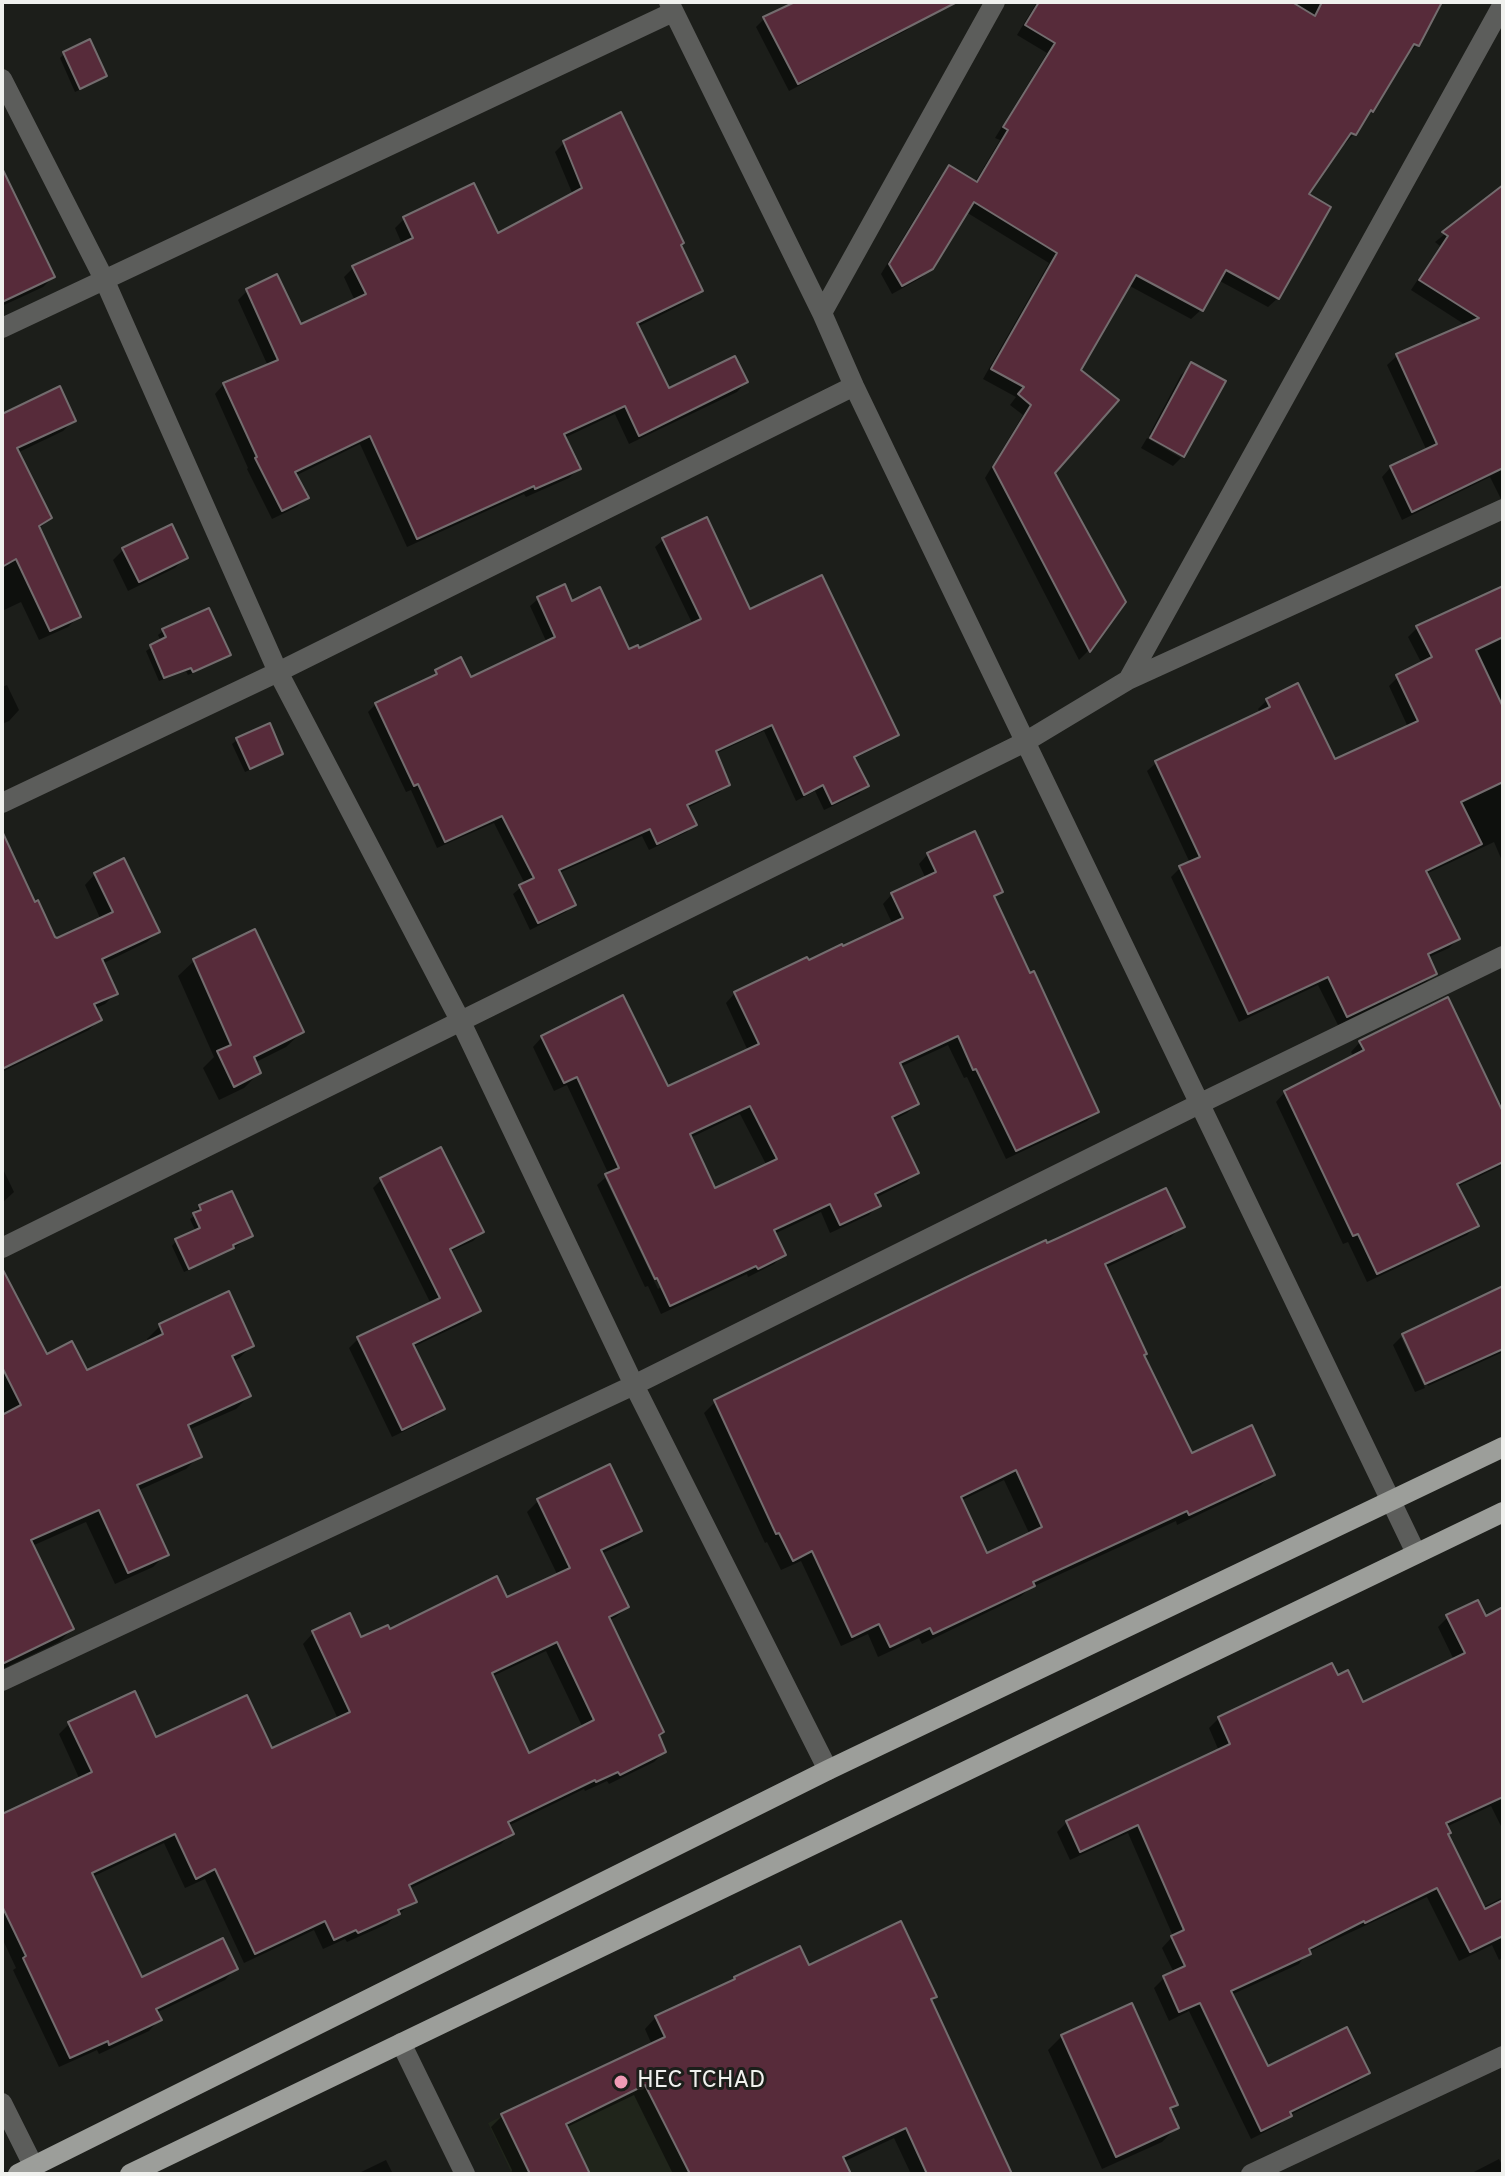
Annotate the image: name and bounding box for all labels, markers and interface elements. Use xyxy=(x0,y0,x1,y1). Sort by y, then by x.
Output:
place label: HEC TCHAD xyxy=(637,2068,765,2096)
marker: HEC TCHAD xyxy=(612,2073,630,2091)

